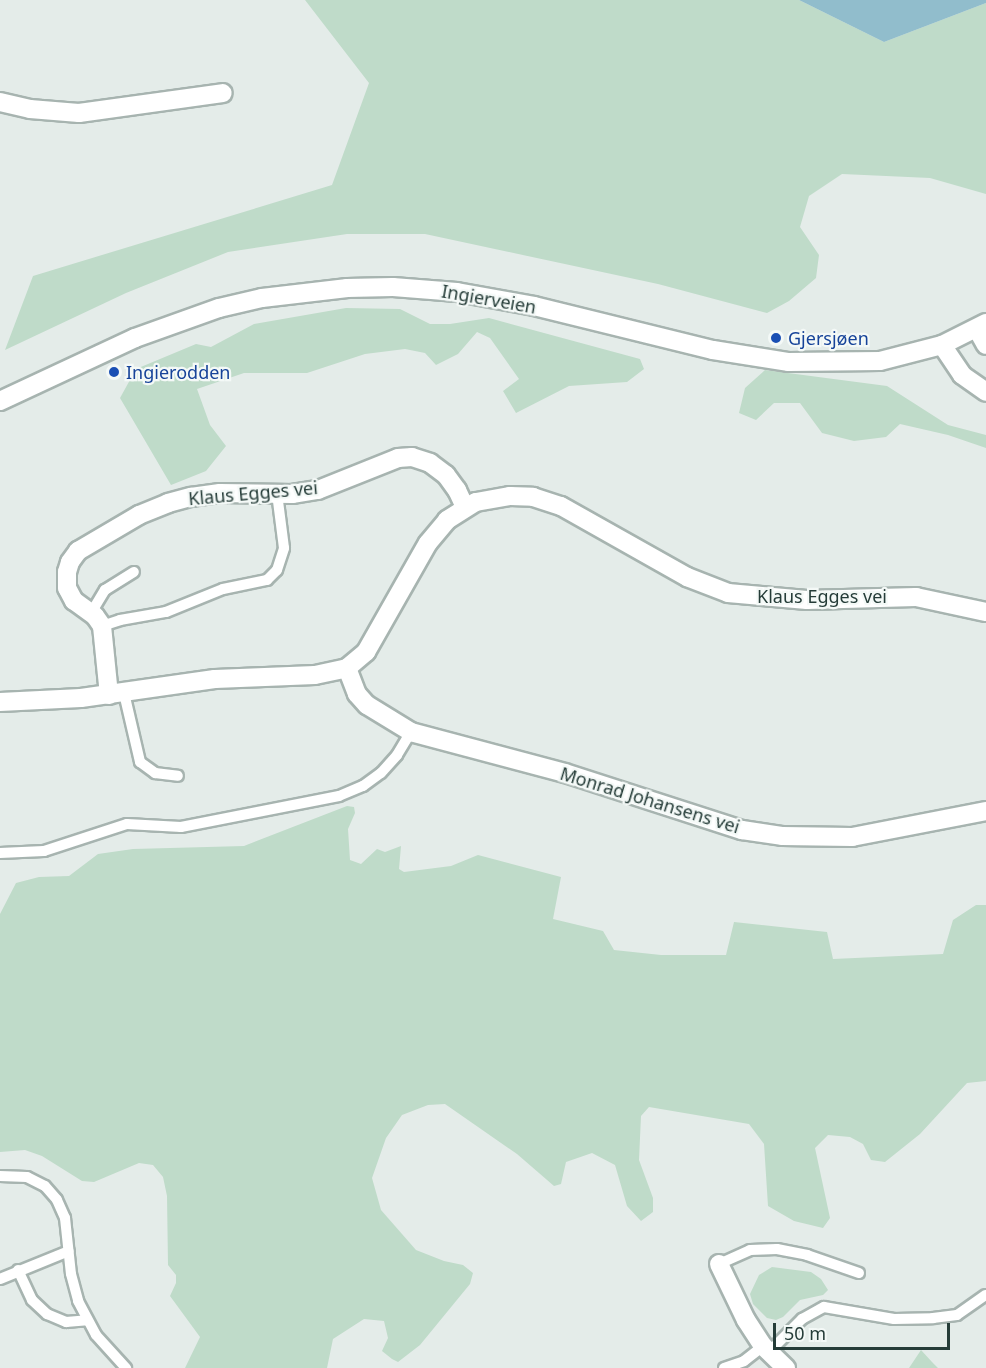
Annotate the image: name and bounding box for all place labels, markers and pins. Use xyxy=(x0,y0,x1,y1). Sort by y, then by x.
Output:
place label: Gjersjøen xyxy=(788,327,869,349)
marker: Gjersjøen xyxy=(769,331,783,345)
place label: Ingierodden xyxy=(126,361,230,383)
marker: Ingierodden xyxy=(107,365,121,379)

